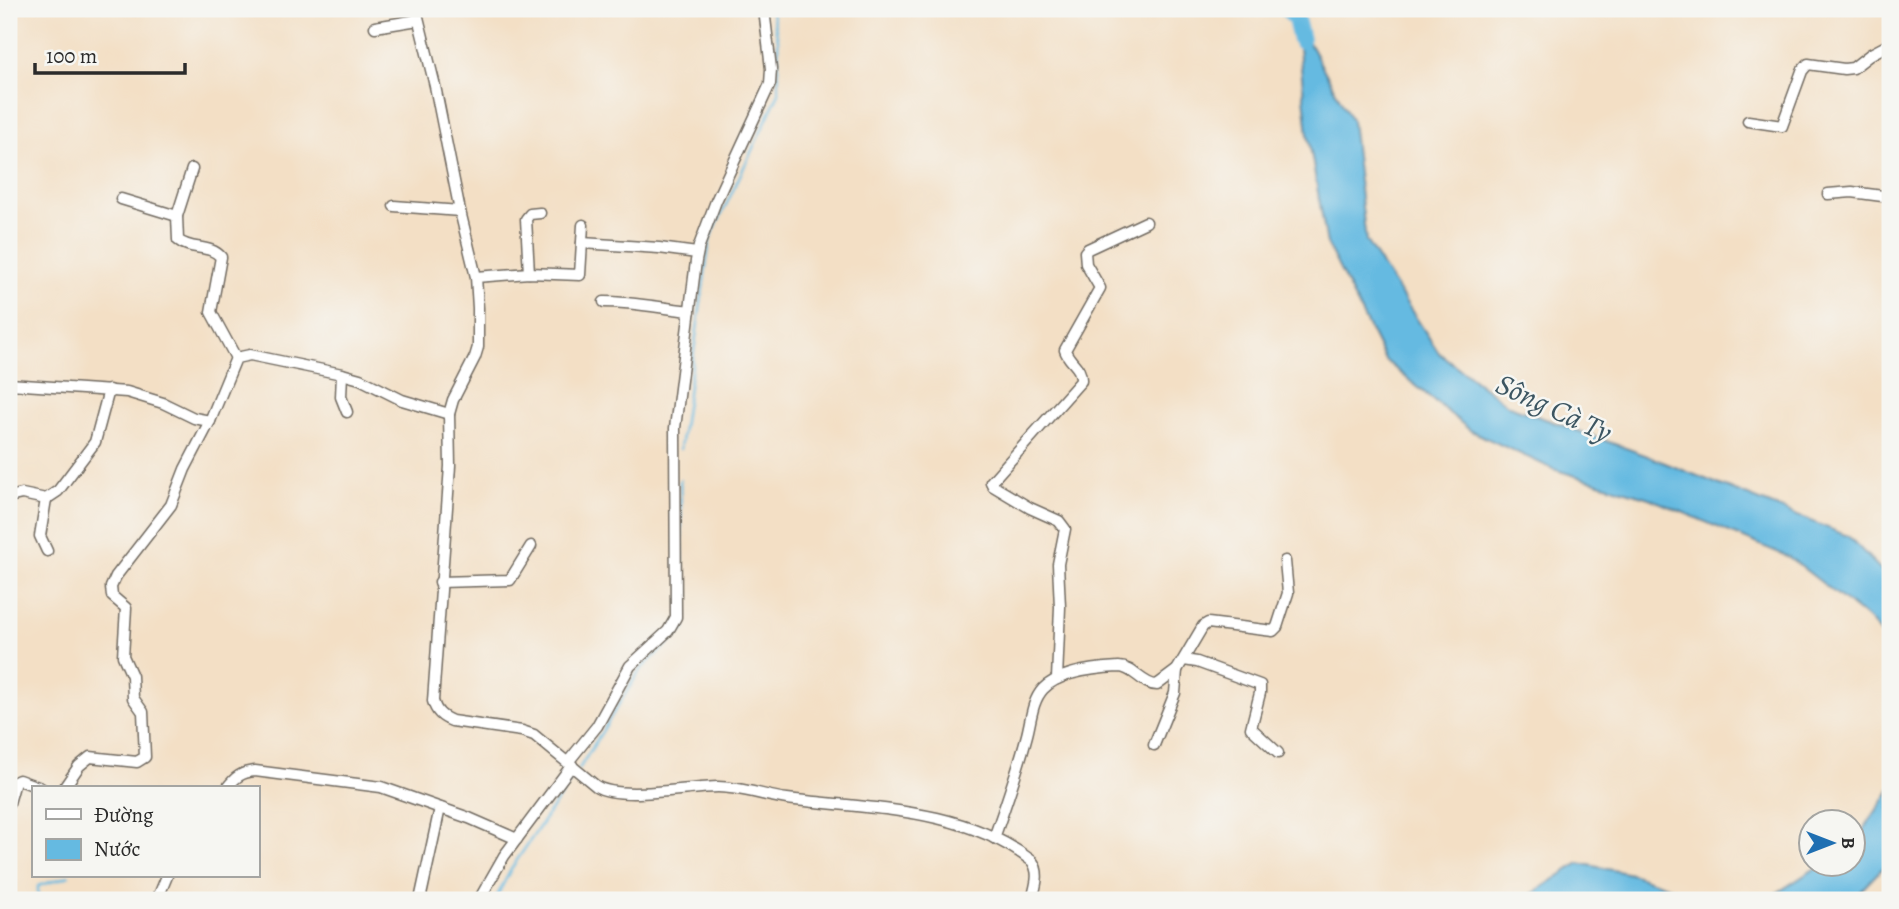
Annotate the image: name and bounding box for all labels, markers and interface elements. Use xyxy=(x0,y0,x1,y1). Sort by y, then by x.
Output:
scale bar xyxy=(35,32,186,76)
text: 100 m xyxy=(46,42,97,70)
water label: Sông Cà Ty xyxy=(1489,364,1619,452)
legend xyxy=(32,786,259,878)
text: Đường xyxy=(94,801,154,829)
north arrow xyxy=(1798,808,1868,878)
text: Nước xyxy=(94,835,141,863)
text: B xyxy=(1835,837,1861,849)

